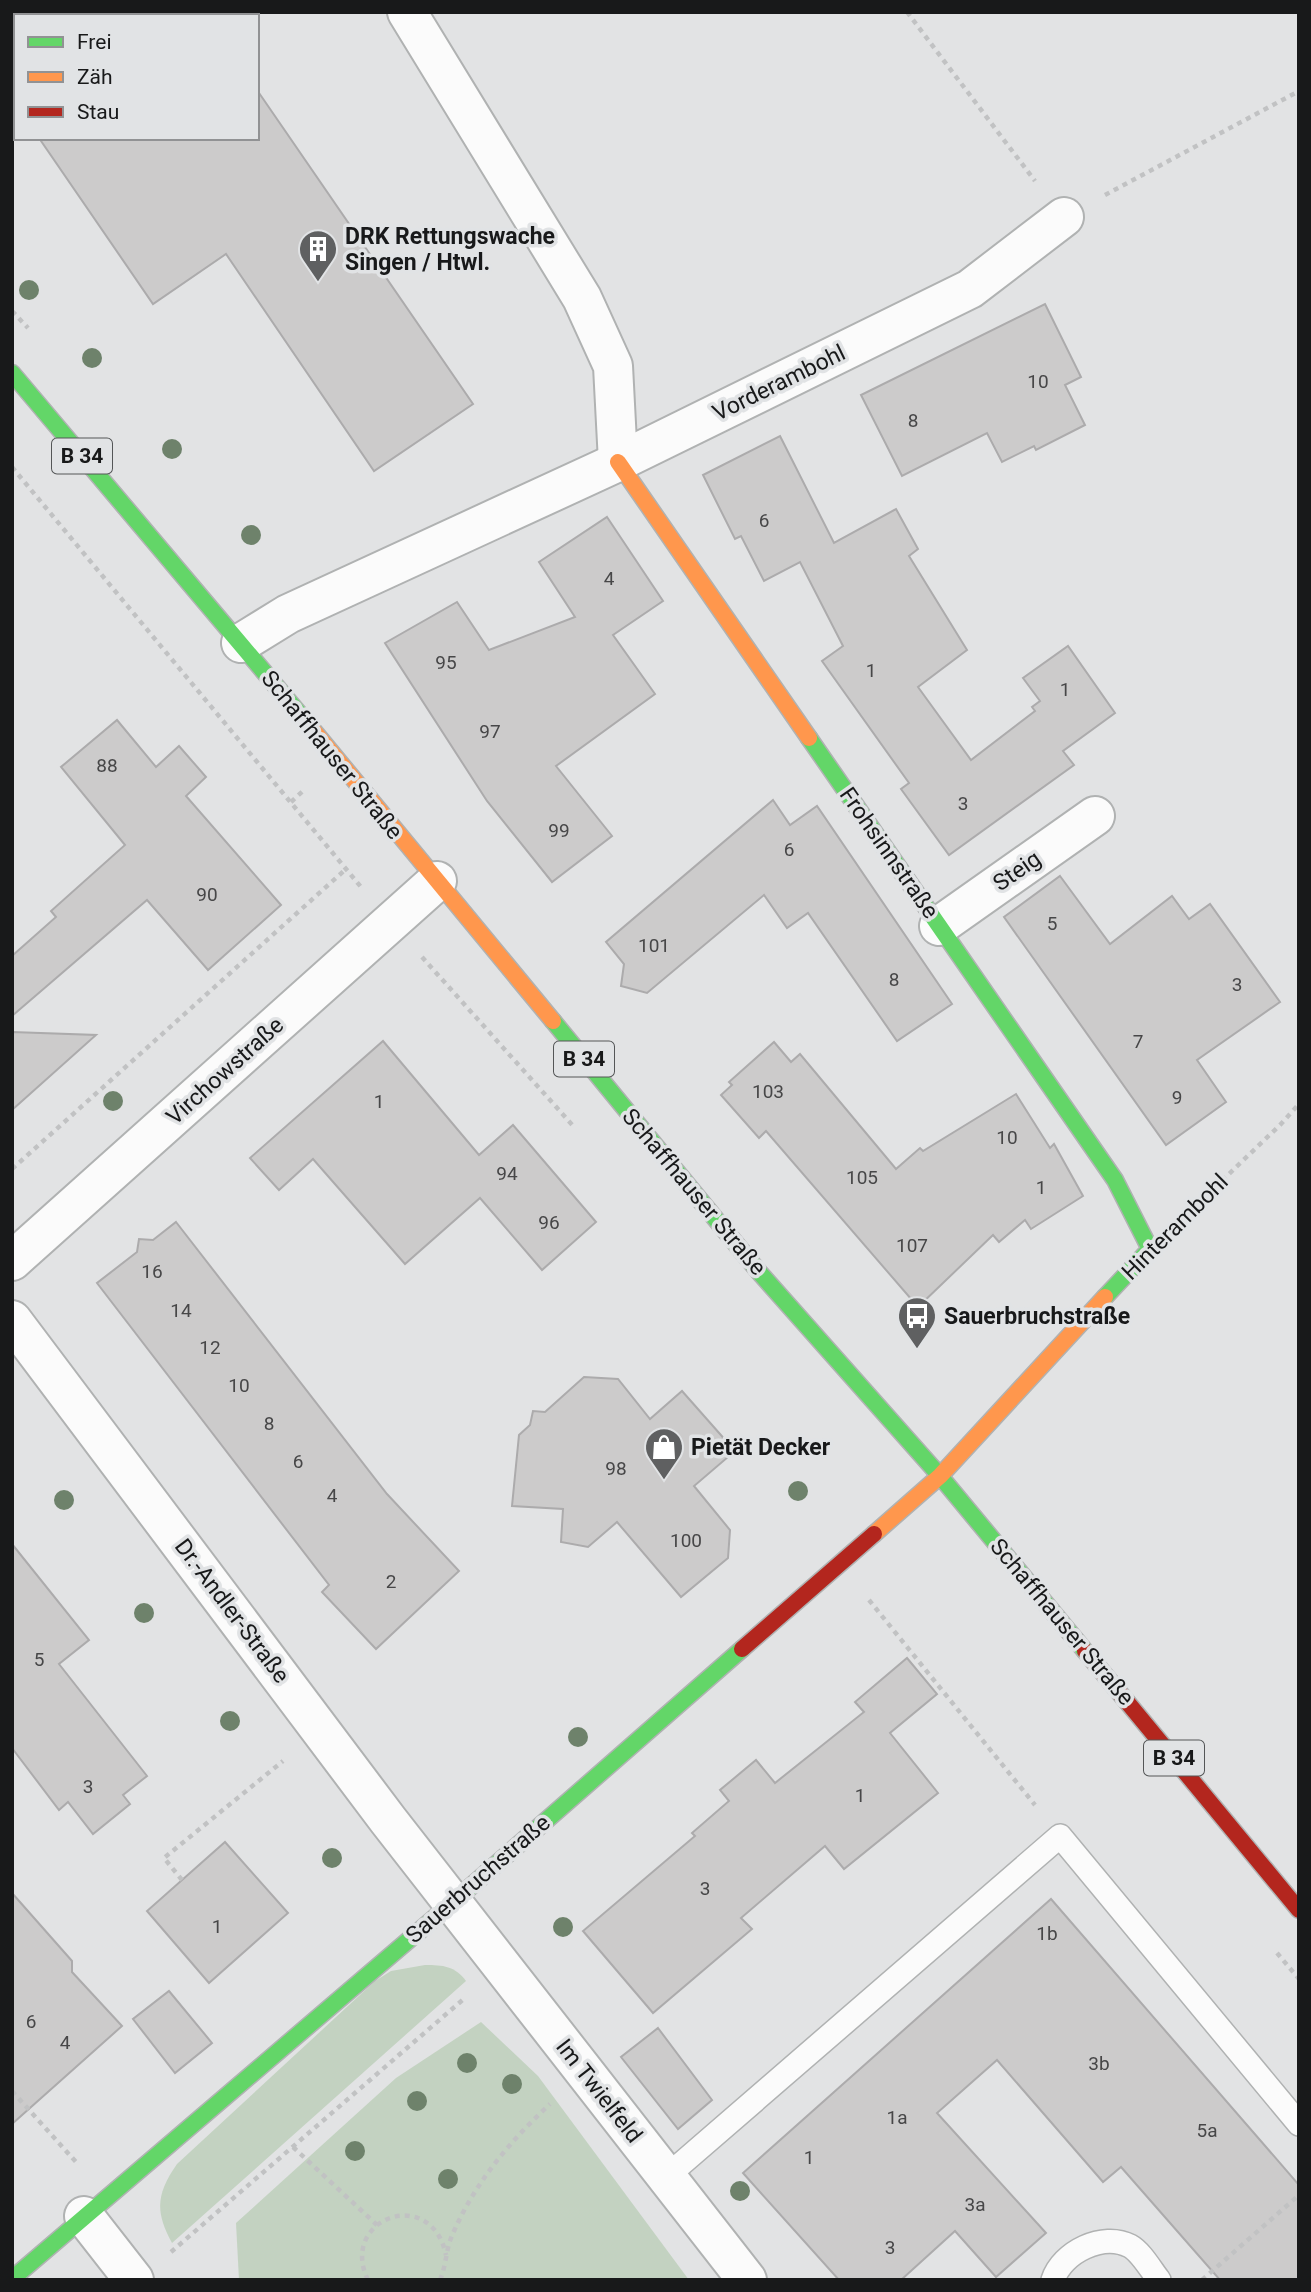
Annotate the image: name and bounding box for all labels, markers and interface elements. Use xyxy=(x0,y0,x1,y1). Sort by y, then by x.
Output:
legend xyxy=(14,14,259,140)
text: Frei xyxy=(77,30,112,54)
text: Zäh xyxy=(77,65,113,89)
text: Stau xyxy=(77,100,119,124)
place label: DRK Rettungswache Singen / Htwl. xyxy=(345,223,555,276)
building icon: DRK Rettungswache Singen / Htwl. xyxy=(297,228,339,283)
street label: Vorderambohl xyxy=(708,339,850,427)
house number: 10 xyxy=(1027,370,1049,393)
house number: 8 xyxy=(908,409,918,432)
road number: B 34 xyxy=(52,438,112,474)
house number: 6 xyxy=(759,509,769,532)
house number: 4 xyxy=(604,567,615,590)
house number: 95 xyxy=(435,651,457,674)
house number: 1 xyxy=(866,659,876,682)
street label: Schaffhauser Straße xyxy=(256,665,408,845)
house number: 1 xyxy=(1060,678,1070,701)
house number: 97 xyxy=(479,720,501,743)
house number: 88 xyxy=(96,754,118,777)
street label: Frohsinnstraße xyxy=(834,782,944,924)
house number: 3 xyxy=(958,792,968,815)
house number: 99 xyxy=(548,819,570,842)
house number: 6 xyxy=(784,838,794,861)
street label: Steig xyxy=(988,845,1046,897)
house number: 90 xyxy=(196,883,218,906)
house number: 5 xyxy=(1047,912,1057,935)
house number: 101 xyxy=(638,934,670,957)
house number: 8 xyxy=(889,968,899,991)
house number: 3 xyxy=(1232,973,1242,996)
street label: Virchowstraße xyxy=(161,1011,289,1131)
house number: 7 xyxy=(1133,1030,1143,1053)
road number: B 34 xyxy=(554,1042,614,1076)
house number: 103 xyxy=(752,1080,784,1103)
house number: 9 xyxy=(1172,1086,1182,1109)
house number: 1 xyxy=(374,1090,384,1113)
street label: Schaffhauser Straße xyxy=(616,1103,772,1281)
house number: 10 xyxy=(996,1126,1018,1149)
house number: 94 xyxy=(496,1162,518,1185)
house number: 105 xyxy=(846,1166,878,1189)
street label: Hinterambohl xyxy=(1116,1168,1234,1286)
house number: 1 xyxy=(1036,1176,1046,1199)
house number: 96 xyxy=(538,1211,560,1234)
house number: 107 xyxy=(896,1234,928,1257)
house number: 16 xyxy=(141,1260,163,1283)
bus stop icon: Sauerbruchstraße xyxy=(896,1295,938,1350)
house number: 14 xyxy=(170,1299,192,1322)
place label: Sauerbruchstraße xyxy=(944,1303,1130,1330)
house number: 12 xyxy=(199,1336,221,1359)
house number: 10 xyxy=(228,1374,250,1397)
house number: 8 xyxy=(264,1412,274,1435)
shop icon: Pietät Decker xyxy=(643,1426,685,1481)
place label: Pietät Decker xyxy=(691,1434,831,1461)
house number: 6 xyxy=(293,1450,303,1473)
house number: 98 xyxy=(605,1457,627,1480)
house number: 4 xyxy=(327,1484,338,1507)
house number: 100 xyxy=(670,1529,702,1552)
street label: Schaffhauser Straße xyxy=(984,1533,1140,1711)
street label: Dr.-Andler-Straße xyxy=(169,1534,295,1688)
house number: 2 xyxy=(386,1570,396,1593)
house number: 5 xyxy=(34,1648,44,1671)
road number: B 34 xyxy=(1144,1740,1204,1776)
house number: 3 xyxy=(83,1775,93,1798)
house number: 1 xyxy=(855,1784,865,1807)
street label: Sauerbruchstraße xyxy=(400,1809,556,1949)
house number: 3 xyxy=(700,1877,710,1900)
house number: 1 xyxy=(212,1915,222,1938)
house number: 1b xyxy=(1036,1922,1058,1945)
house number: 6 xyxy=(26,2010,36,2033)
house number: 4 xyxy=(60,2031,71,2054)
street label: Im Twielfeld xyxy=(550,2034,648,2148)
house number: 3b xyxy=(1088,2052,1110,2075)
house number: 1a xyxy=(886,2106,908,2129)
house number: 5a xyxy=(1196,2119,1218,2142)
house number: 1 xyxy=(804,2146,814,2169)
house number: 3a xyxy=(964,2193,986,2216)
house number: 3 xyxy=(885,2236,895,2259)

